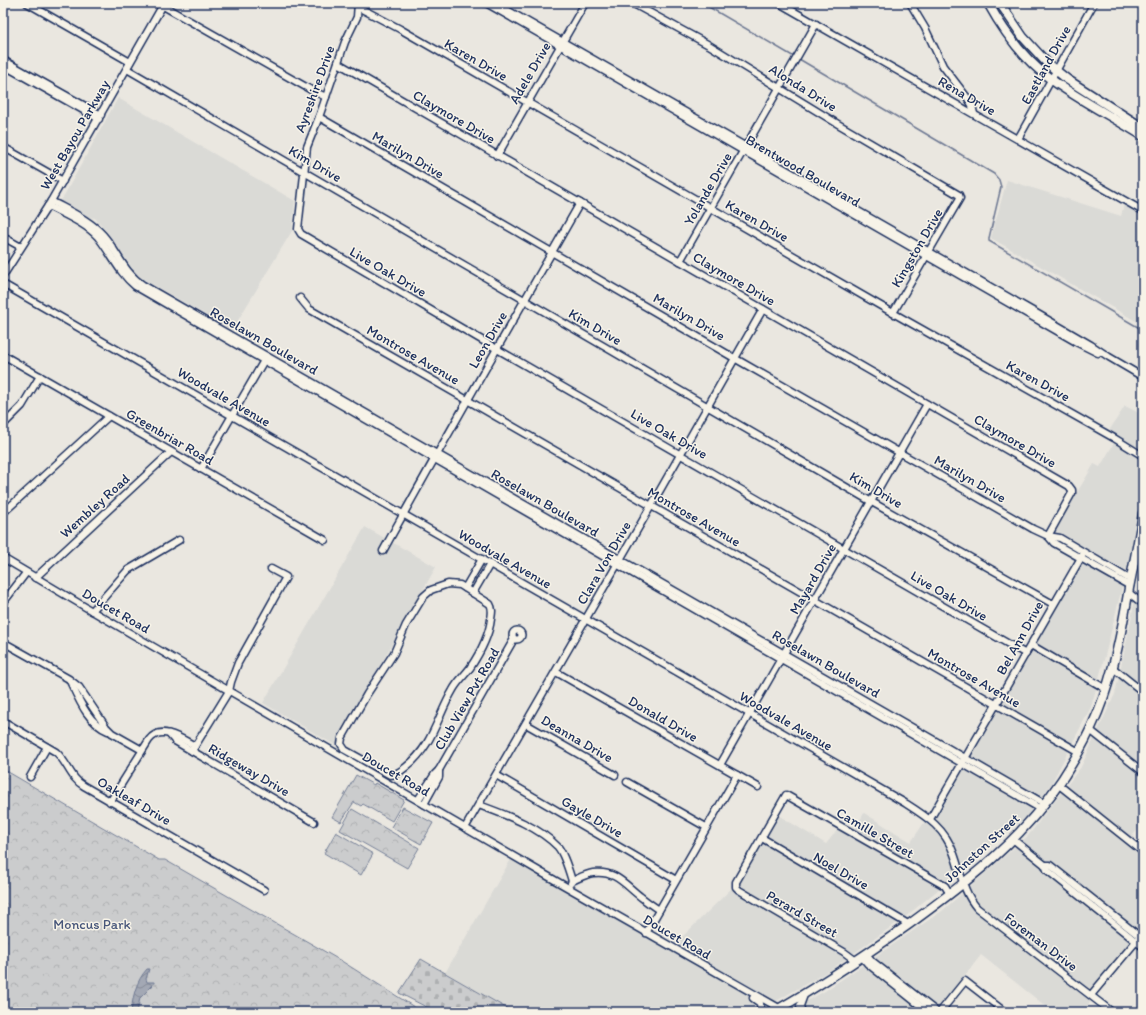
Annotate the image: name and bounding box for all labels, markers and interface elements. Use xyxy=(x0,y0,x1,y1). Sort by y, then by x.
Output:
street label: Eastland Drive xyxy=(1017,22,1075,107)
street label: Karen Drive xyxy=(441,35,511,85)
street label: Adele Drive xyxy=(505,39,555,107)
street label: Ayreshire Drive xyxy=(291,43,339,135)
street label: Alonda Drive xyxy=(766,60,840,116)
street label: Rena Drive xyxy=(935,73,999,119)
street label: West Bayou Parkway xyxy=(37,77,114,193)
street label: Claymore Drive xyxy=(410,87,499,148)
street label: Marilyn Drive xyxy=(369,128,447,183)
street label: Brentwood Boulevard xyxy=(743,131,864,211)
street label: Kim Drive xyxy=(285,142,345,186)
street label: Yolande Drive xyxy=(680,149,736,229)
street label: Karen Drive xyxy=(722,196,792,246)
street label: Kingston Drive xyxy=(888,205,947,291)
street label: Live Oak Drive xyxy=(346,243,430,301)
street label: Claymore Drive xyxy=(690,249,779,310)
street label: Marilyn Drive xyxy=(650,290,728,345)
street label: Roselawn Boulevard xyxy=(207,303,321,379)
street label: Kim Drive xyxy=(565,305,625,349)
street label: Leon Drive xyxy=(465,308,511,371)
street label: Montrose Avenue xyxy=(363,321,463,389)
street label: Karen Drive xyxy=(1003,357,1073,406)
street label: Woodvale Avenue xyxy=(174,363,274,431)
street label: Greenbriar Road xyxy=(123,405,217,469)
street label: Live Oak Drive xyxy=(627,405,711,463)
street label: Claymore Drive xyxy=(971,411,1060,472)
street label: Marilyn Drive xyxy=(931,452,1009,507)
street label: Roselawn Boulevard xyxy=(488,465,602,541)
street label: Kim Drive xyxy=(846,468,906,512)
street label: Wembley Road xyxy=(57,470,134,542)
street label: Montrose Avenue xyxy=(644,483,744,551)
street label: Clara Von Drive xyxy=(573,518,635,608)
street label: Woodvale Avenue xyxy=(455,525,555,593)
street label: Mayard Drive xyxy=(786,540,840,618)
street label: Live Oak Drive xyxy=(907,567,991,625)
street label: Doucet Road xyxy=(79,585,153,638)
street label: Bel Ann Drive xyxy=(993,598,1047,678)
street label: Roselawn Boulevard xyxy=(769,626,883,702)
street label: Club View Pvt Road xyxy=(431,644,503,753)
street label: Montrose Avenue xyxy=(924,644,1024,712)
street label: Woodvale Avenue xyxy=(736,687,836,755)
street label: Donald Drive xyxy=(625,692,701,746)
street label: Deanna Drive xyxy=(538,712,616,767)
street label: Ridgeway Drive xyxy=(205,740,293,800)
street label: Doucet Road xyxy=(359,748,433,801)
street label: Oakleaf Drive xyxy=(94,773,174,829)
street label: Gayle Drive xyxy=(558,793,626,842)
street label: Camille Street xyxy=(833,804,917,862)
street label: Johnston Street xyxy=(941,810,1023,886)
street label: Noel Drive xyxy=(810,848,872,894)
street label: Perard Street xyxy=(763,887,841,941)
street label: Foreman Drive xyxy=(1001,909,1081,975)
street label: Doucet Road xyxy=(640,911,714,964)
park label: Moncus Park xyxy=(53,916,131,933)

